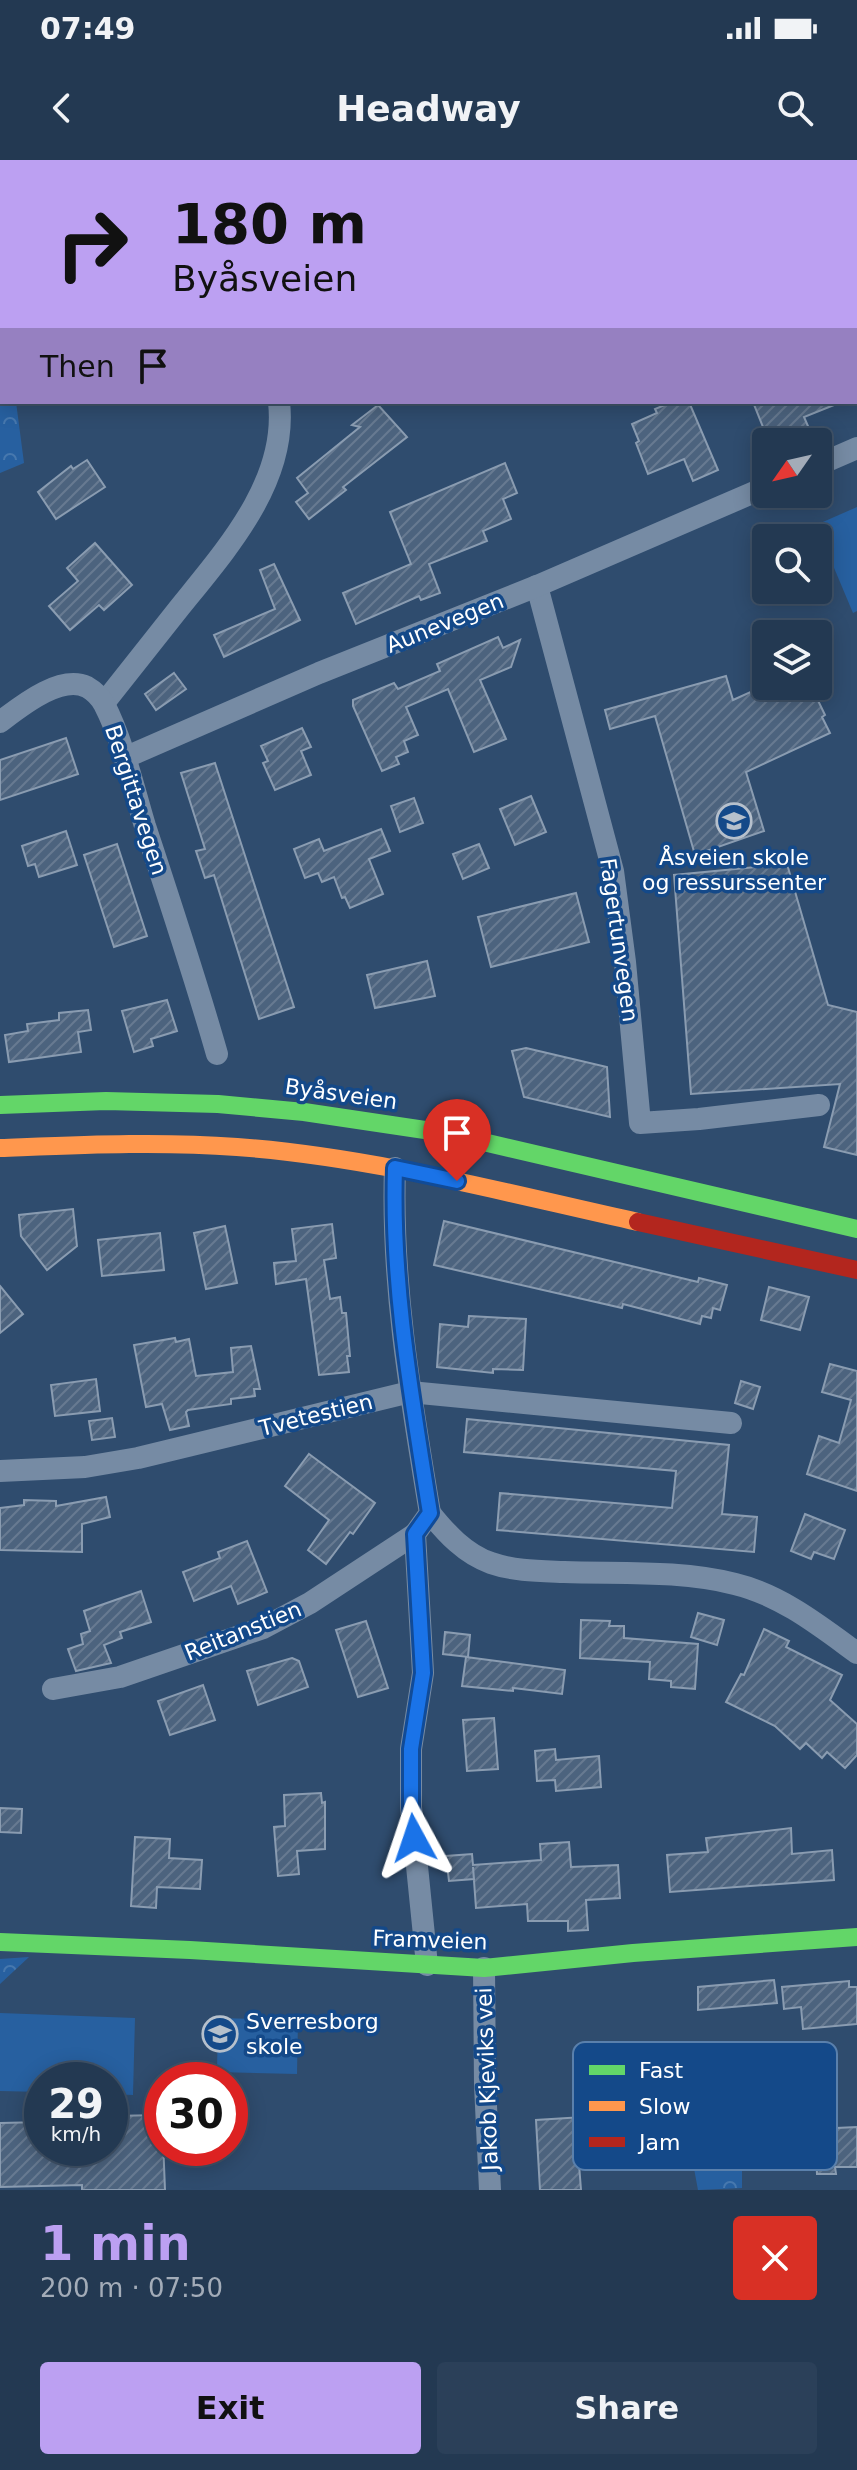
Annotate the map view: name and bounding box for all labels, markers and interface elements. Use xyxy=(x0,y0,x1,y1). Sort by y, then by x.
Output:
text: 07:49 xyxy=(40,11,136,46)
icon: back xyxy=(40,86,84,130)
icon: search xyxy=(773,86,817,130)
text: Headway xyxy=(336,88,521,129)
text: 180 m xyxy=(172,191,367,256)
icon: right xyxy=(40,192,144,296)
text: Byåsveien xyxy=(172,258,357,299)
icon: arrive xyxy=(131,344,175,388)
text: Then xyxy=(40,349,115,384)
north arrow xyxy=(752,428,832,508)
map controls xyxy=(752,428,832,700)
button: search xyxy=(752,524,832,604)
street label: Aunevegen xyxy=(383,588,507,658)
button: layers xyxy=(752,620,832,700)
street label: Bergittavegen xyxy=(100,722,172,878)
school or university icon: Åsveien skole og ressurssenter xyxy=(715,802,753,840)
place label: Åsveien skole og ressurssenter xyxy=(642,844,827,895)
street label: Fagertunvegen xyxy=(595,856,643,1024)
street label: Byåsveien xyxy=(283,1074,399,1114)
pin xyxy=(423,1099,491,1181)
icon: arrive xyxy=(435,1111,479,1155)
street label: Tvetestien xyxy=(256,1389,375,1441)
street label: Reitanstien xyxy=(181,1596,305,1666)
position arrow xyxy=(372,1796,456,1880)
street label: Framveien xyxy=(372,1925,488,1955)
street label: Jakob Kjeviks vei xyxy=(471,1987,503,2173)
place label: Sverresborg skole xyxy=(246,2009,379,2059)
school or university icon: Sverresborg skole xyxy=(201,2015,239,2053)
legend xyxy=(573,2042,837,2170)
text: Fast xyxy=(639,2058,684,2083)
speed limit sign: 30 xyxy=(144,2062,248,2166)
text: 29 xyxy=(48,2081,104,2127)
text: Slow xyxy=(639,2094,691,2119)
text: km/h xyxy=(51,2122,101,2146)
text: Jam xyxy=(637,2130,680,2155)
text: 1 min xyxy=(40,2215,191,2271)
button: close xyxy=(733,2216,817,2300)
text: 200 m · 07:50 xyxy=(40,2273,223,2303)
button: Exit xyxy=(40,2362,421,2454)
button: Share xyxy=(437,2362,817,2454)

